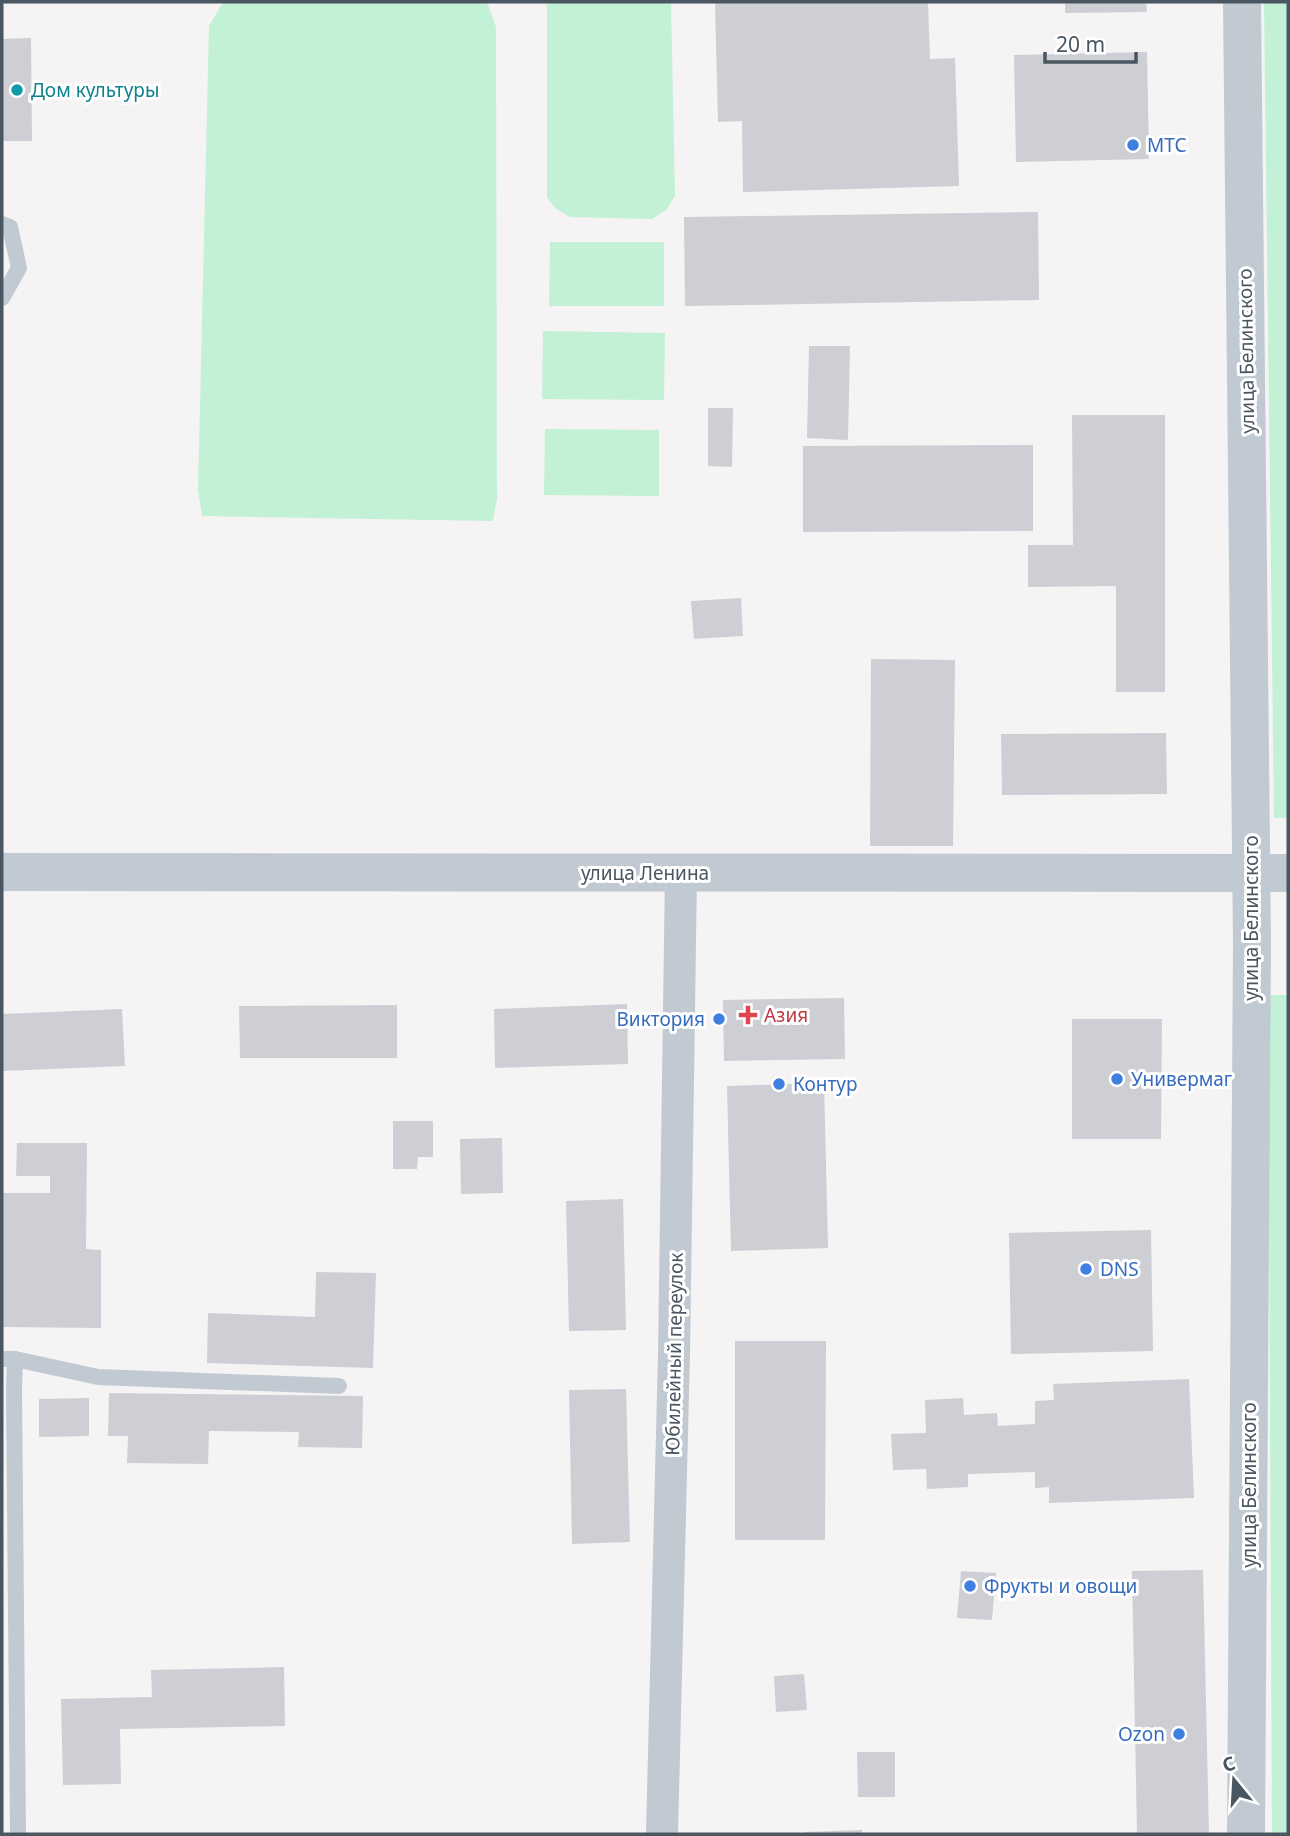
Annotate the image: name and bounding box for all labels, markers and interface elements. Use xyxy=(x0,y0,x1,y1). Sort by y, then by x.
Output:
scale bar xyxy=(1045,21,1136,65)
text: 20 m xyxy=(1056,30,1105,58)
place label: Дом культуры xyxy=(31,77,159,103)
marker: Дом культуры xyxy=(9,82,25,98)
place label: МТС xyxy=(1147,132,1187,158)
marker: МТС xyxy=(1125,137,1141,153)
street label: улица Белинского xyxy=(1232,268,1260,434)
street label: улица Белинского xyxy=(1238,835,1264,1001)
street label: улица Ленина xyxy=(581,860,709,886)
place label: Азия xyxy=(764,1002,808,1028)
marker: Азия xyxy=(738,1005,758,1025)
place label: Виктория xyxy=(617,1006,705,1032)
marker: Виктория xyxy=(711,1011,727,1027)
place label: Универмаг xyxy=(1131,1066,1232,1092)
place label: Контур xyxy=(793,1071,858,1097)
marker: Универмаг xyxy=(1109,1071,1125,1087)
marker: Контур xyxy=(771,1076,787,1092)
street label: Юбилейный переулок xyxy=(659,1252,689,1456)
place label: DNS xyxy=(1100,1256,1139,1282)
marker: DNS xyxy=(1078,1261,1094,1277)
street label: улица Белинского xyxy=(1236,1402,1262,1568)
place label: Фрукты и овощи xyxy=(984,1573,1137,1599)
marker: Фрукты и овощи xyxy=(962,1578,978,1594)
place label: Ozon xyxy=(1118,1721,1165,1747)
marker: Ozon xyxy=(1171,1726,1187,1742)
north arrow xyxy=(1199,1745,1269,1815)
text: С xyxy=(1219,1750,1239,1778)

